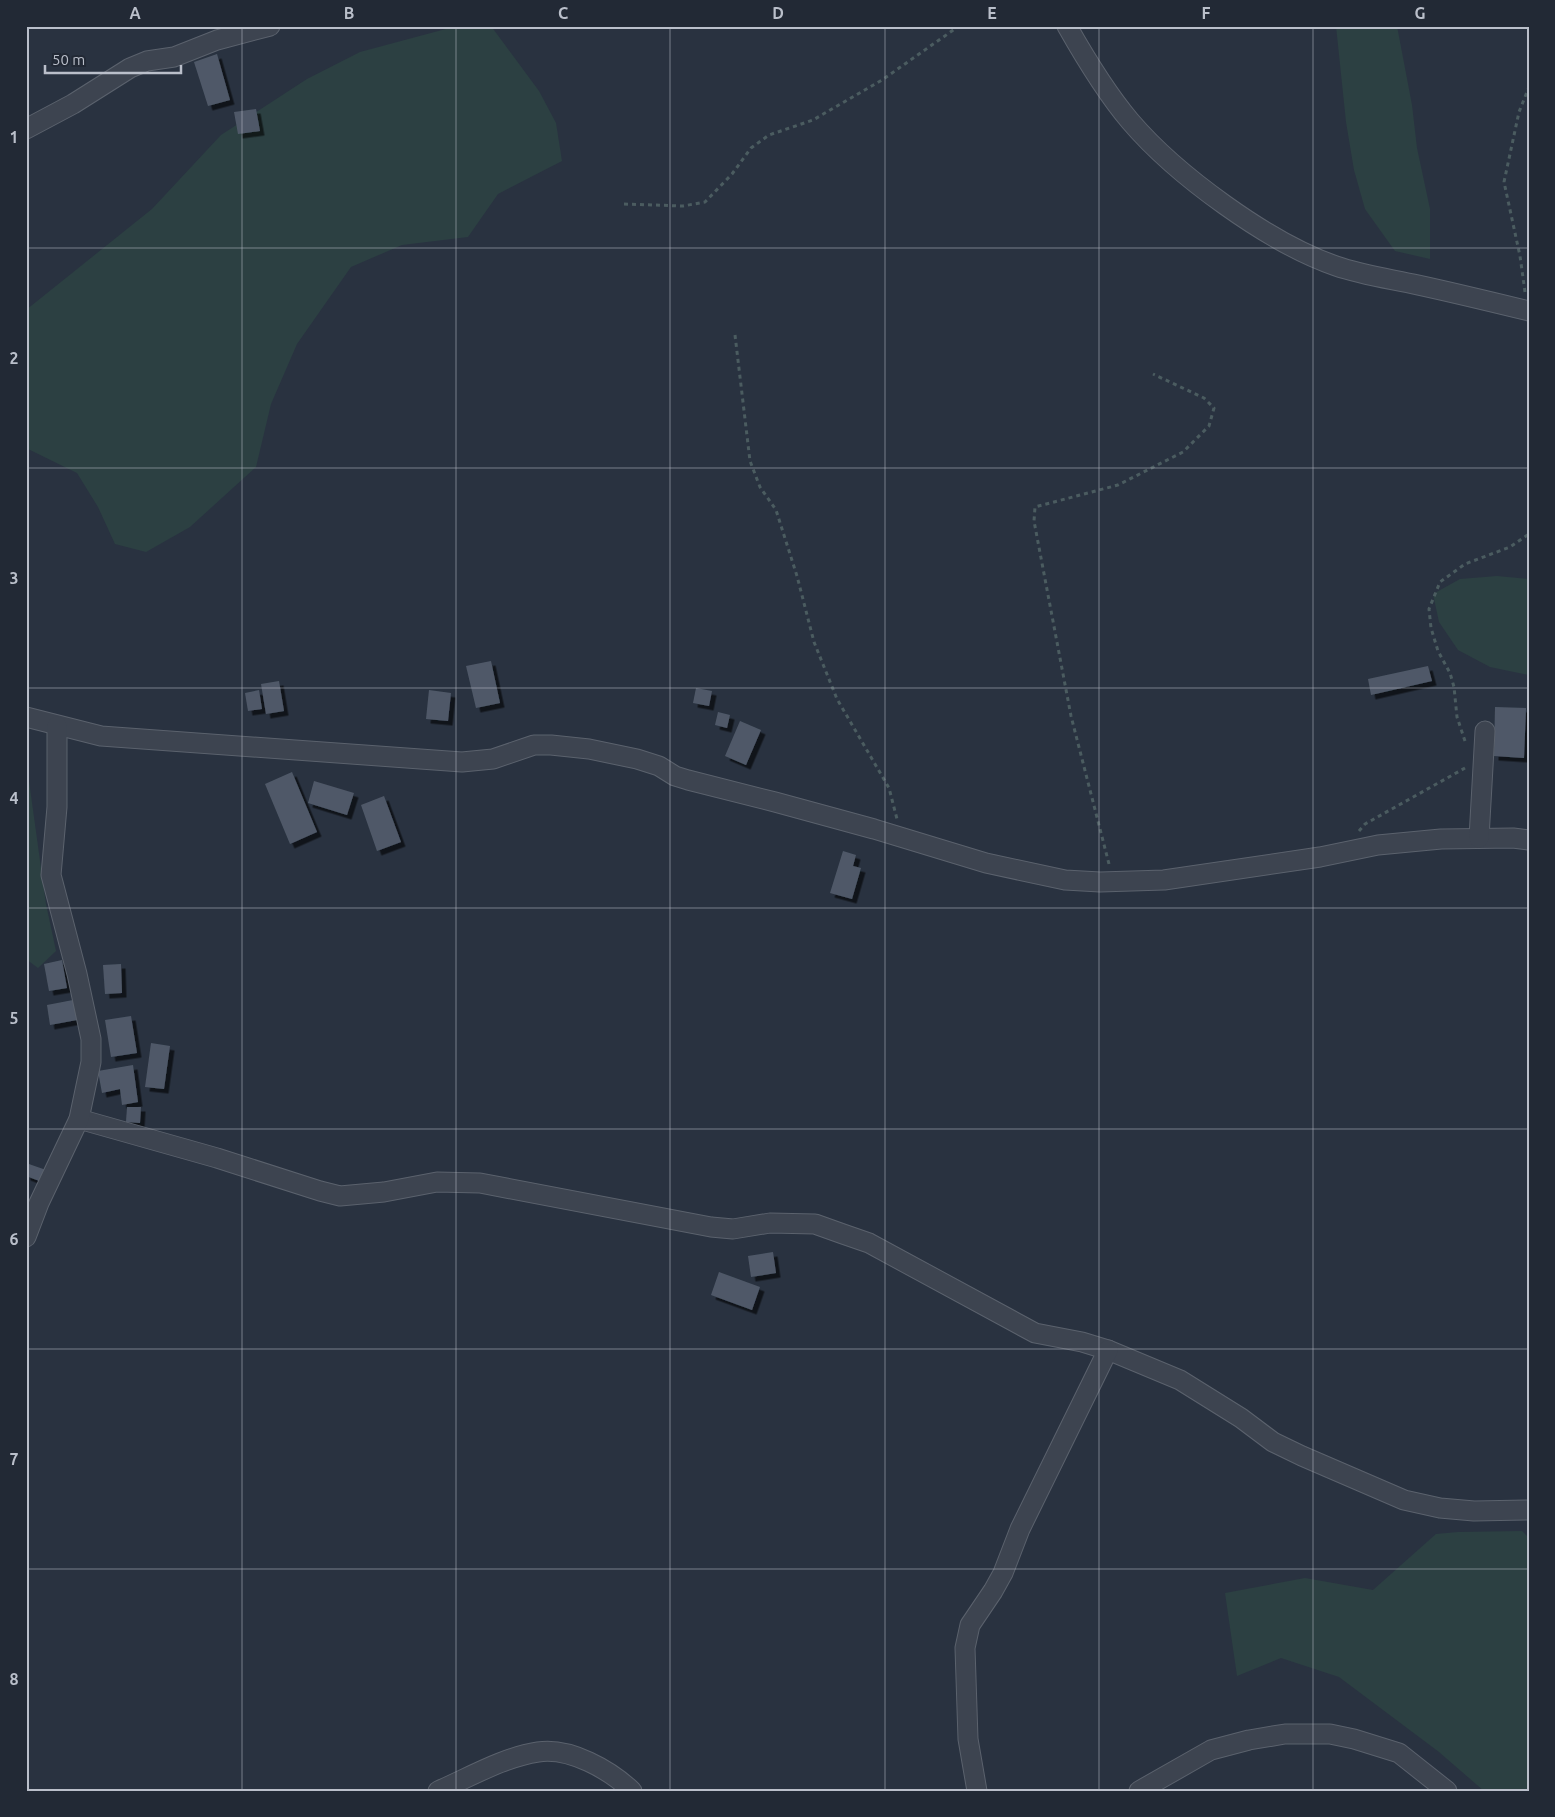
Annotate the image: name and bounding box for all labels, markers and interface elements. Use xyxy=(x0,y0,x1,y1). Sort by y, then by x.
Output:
text: A xyxy=(129,4,141,22)
text: B xyxy=(344,4,354,22)
text: C xyxy=(558,4,568,22)
text: D xyxy=(772,4,784,22)
text: E xyxy=(987,4,997,22)
text: F xyxy=(1202,4,1211,22)
text: G xyxy=(1414,4,1426,22)
scale bar xyxy=(45,42,181,74)
text: 50 m xyxy=(52,51,85,68)
text: 1 xyxy=(9,128,19,146)
text: 2 xyxy=(9,349,19,367)
text: 3 xyxy=(9,569,19,587)
text: 4 xyxy=(9,789,19,807)
text: 5 xyxy=(9,1009,19,1027)
text: 6 xyxy=(9,1230,19,1248)
text: 7 xyxy=(9,1450,19,1468)
text: 8 xyxy=(9,1670,19,1688)

